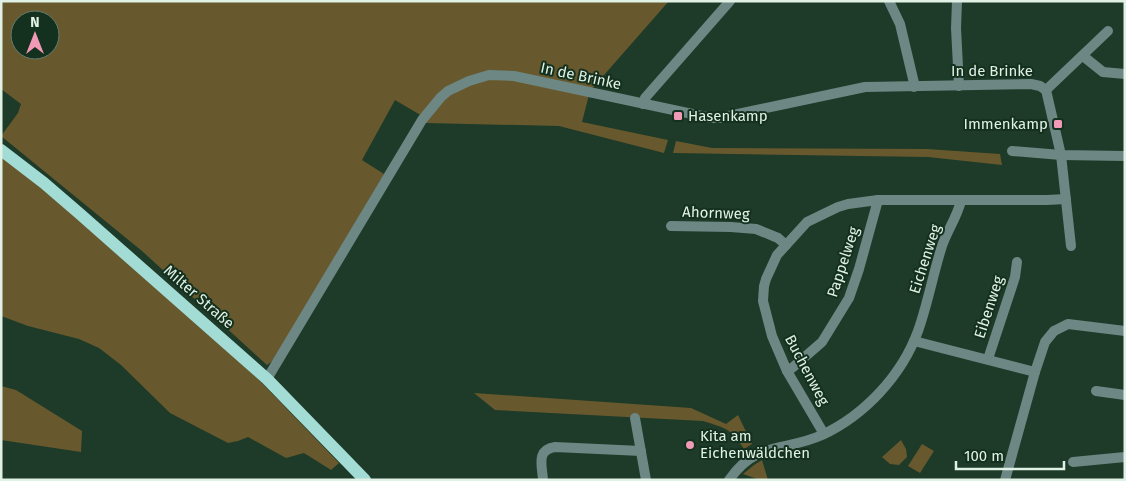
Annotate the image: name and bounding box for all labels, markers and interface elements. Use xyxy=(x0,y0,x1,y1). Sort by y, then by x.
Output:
north arrow xyxy=(10,10,60,60)
text: N xyxy=(30,14,40,31)
street label: In de Brinke xyxy=(539,59,623,93)
street label: In de Brinke xyxy=(951,62,1033,80)
place label: Hasenkamp xyxy=(688,107,768,125)
marker: Hasenkamp xyxy=(672,110,684,122)
place label: Immenkamp xyxy=(964,115,1048,133)
marker: Immenkamp xyxy=(1052,118,1064,130)
street label: Ahornweg xyxy=(682,203,750,223)
street label: Eichenweg xyxy=(905,222,945,296)
street label: Pappelweg xyxy=(823,224,863,300)
street label: Milter Straße xyxy=(160,261,238,333)
street label: Eibenweg xyxy=(970,273,1008,341)
street label: Buchenweg xyxy=(781,332,833,409)
place label: Kita am Eichenwäldchen xyxy=(700,427,810,462)
scale bar xyxy=(956,438,1064,470)
marker: Kita am Eichenwäldchen xyxy=(684,439,696,451)
text: 100 m xyxy=(964,447,1004,465)

